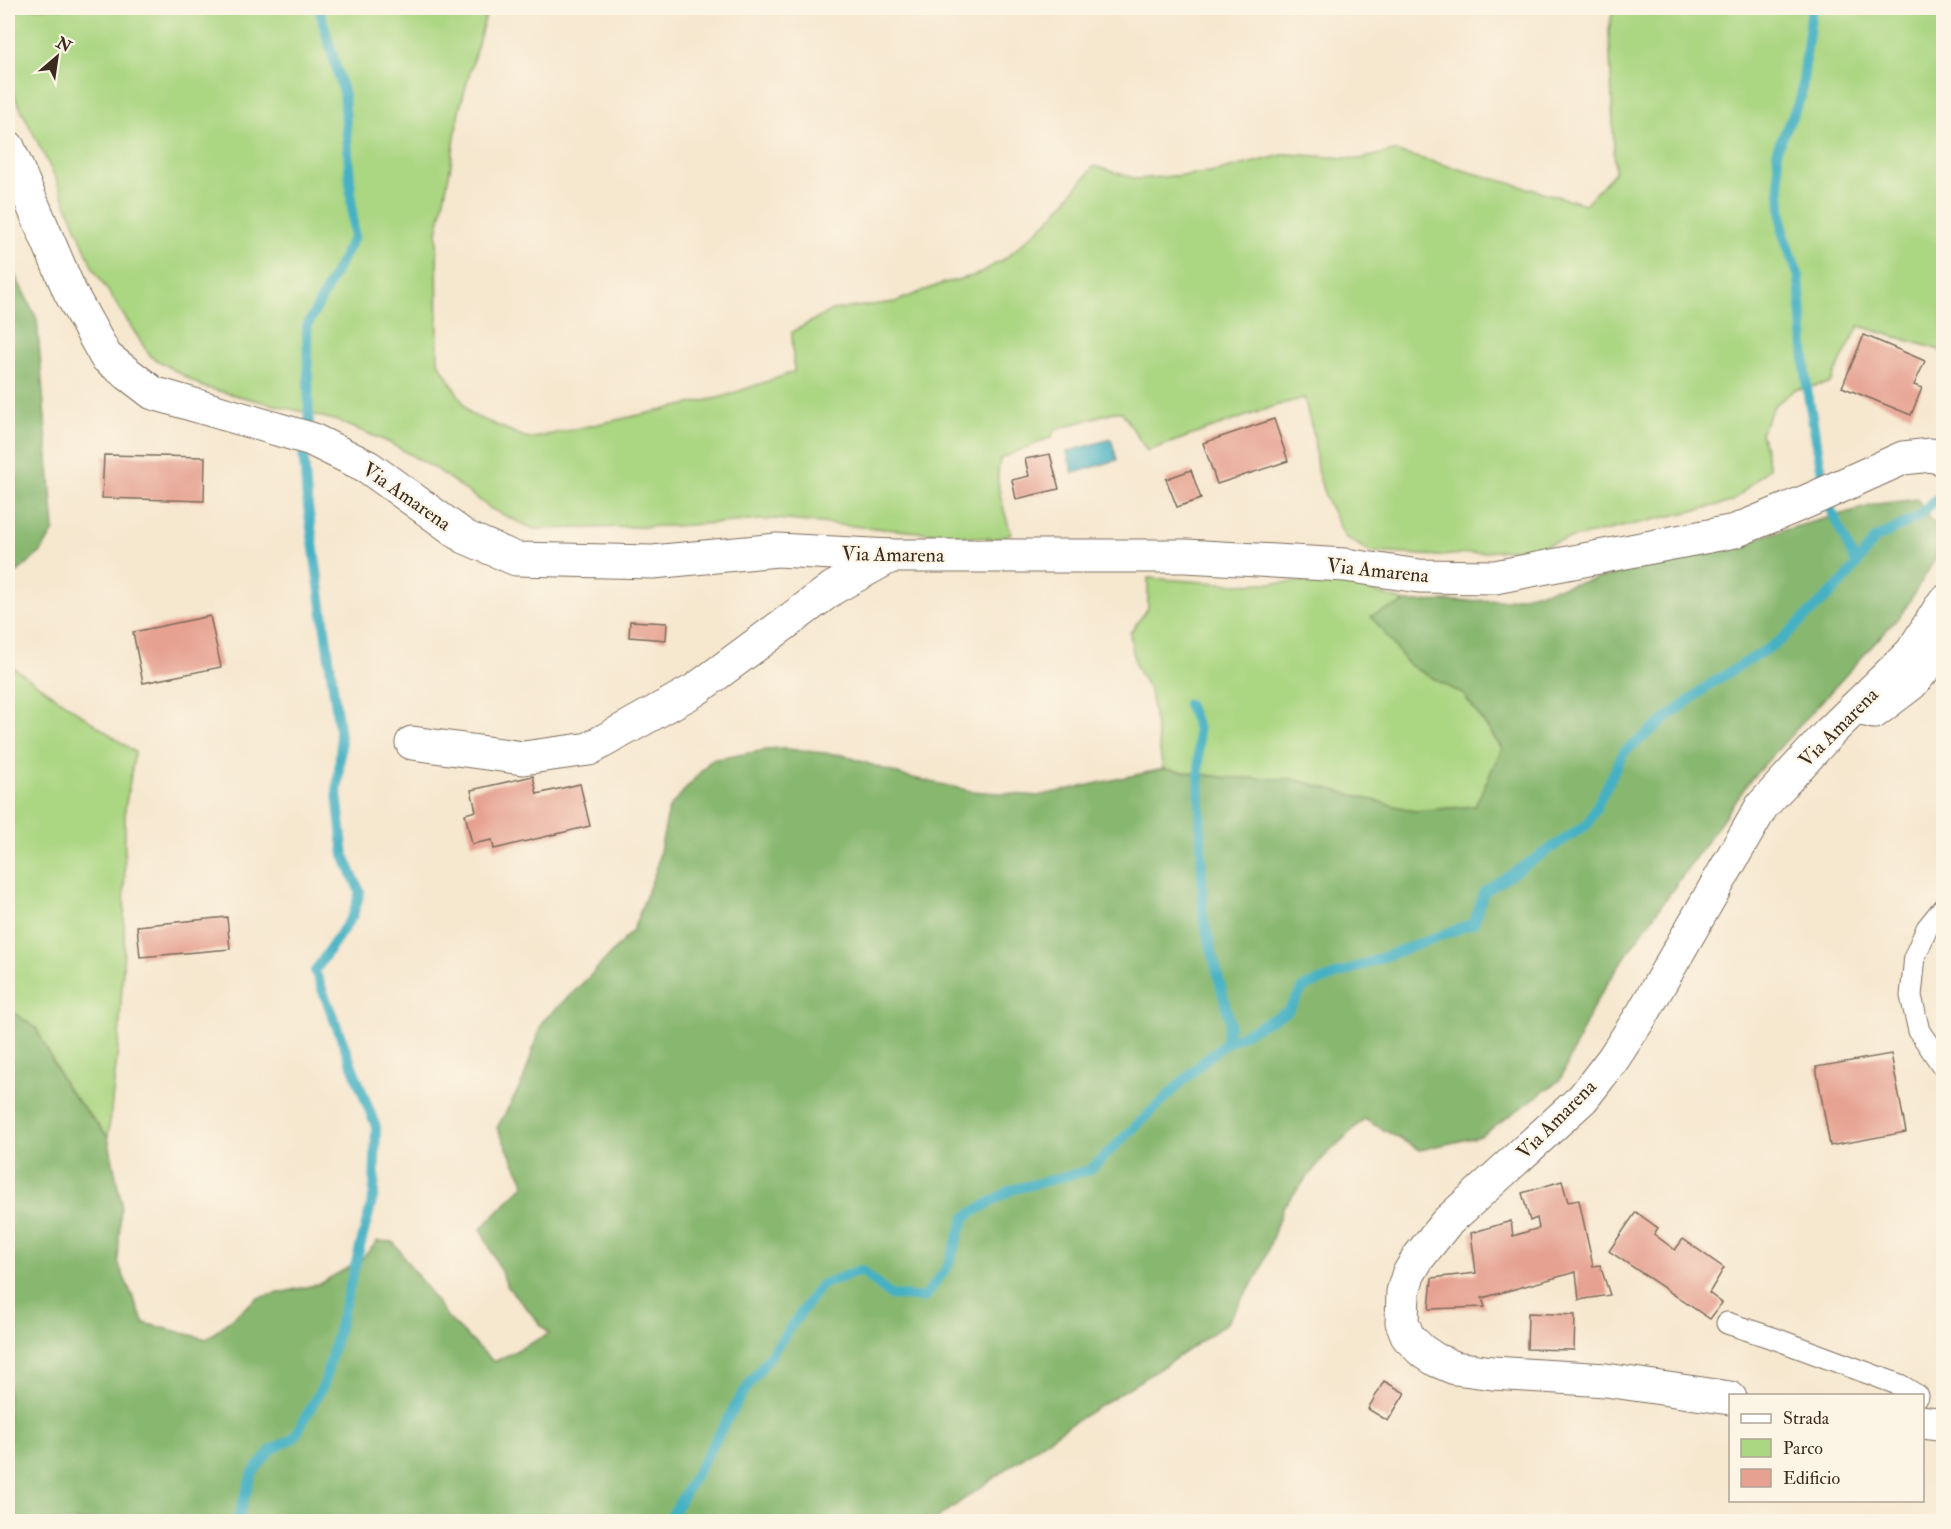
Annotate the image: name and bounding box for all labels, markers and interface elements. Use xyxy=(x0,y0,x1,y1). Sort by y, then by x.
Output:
north arrow xyxy=(27,27,87,87)
text: N xyxy=(52,32,75,57)
street label: Via Amarena xyxy=(358,457,457,537)
street label: Via Amarena xyxy=(841,541,945,568)
street label: Via Amarena xyxy=(1326,553,1431,588)
street label: Via Amarena xyxy=(1793,682,1884,772)
street label: Via Amarena xyxy=(1511,1074,1602,1164)
legend xyxy=(1729,1394,1924,1502)
text: Strada xyxy=(1783,1407,1830,1430)
text: Parco xyxy=(1783,1437,1823,1460)
text: Edificio xyxy=(1783,1467,1840,1490)

